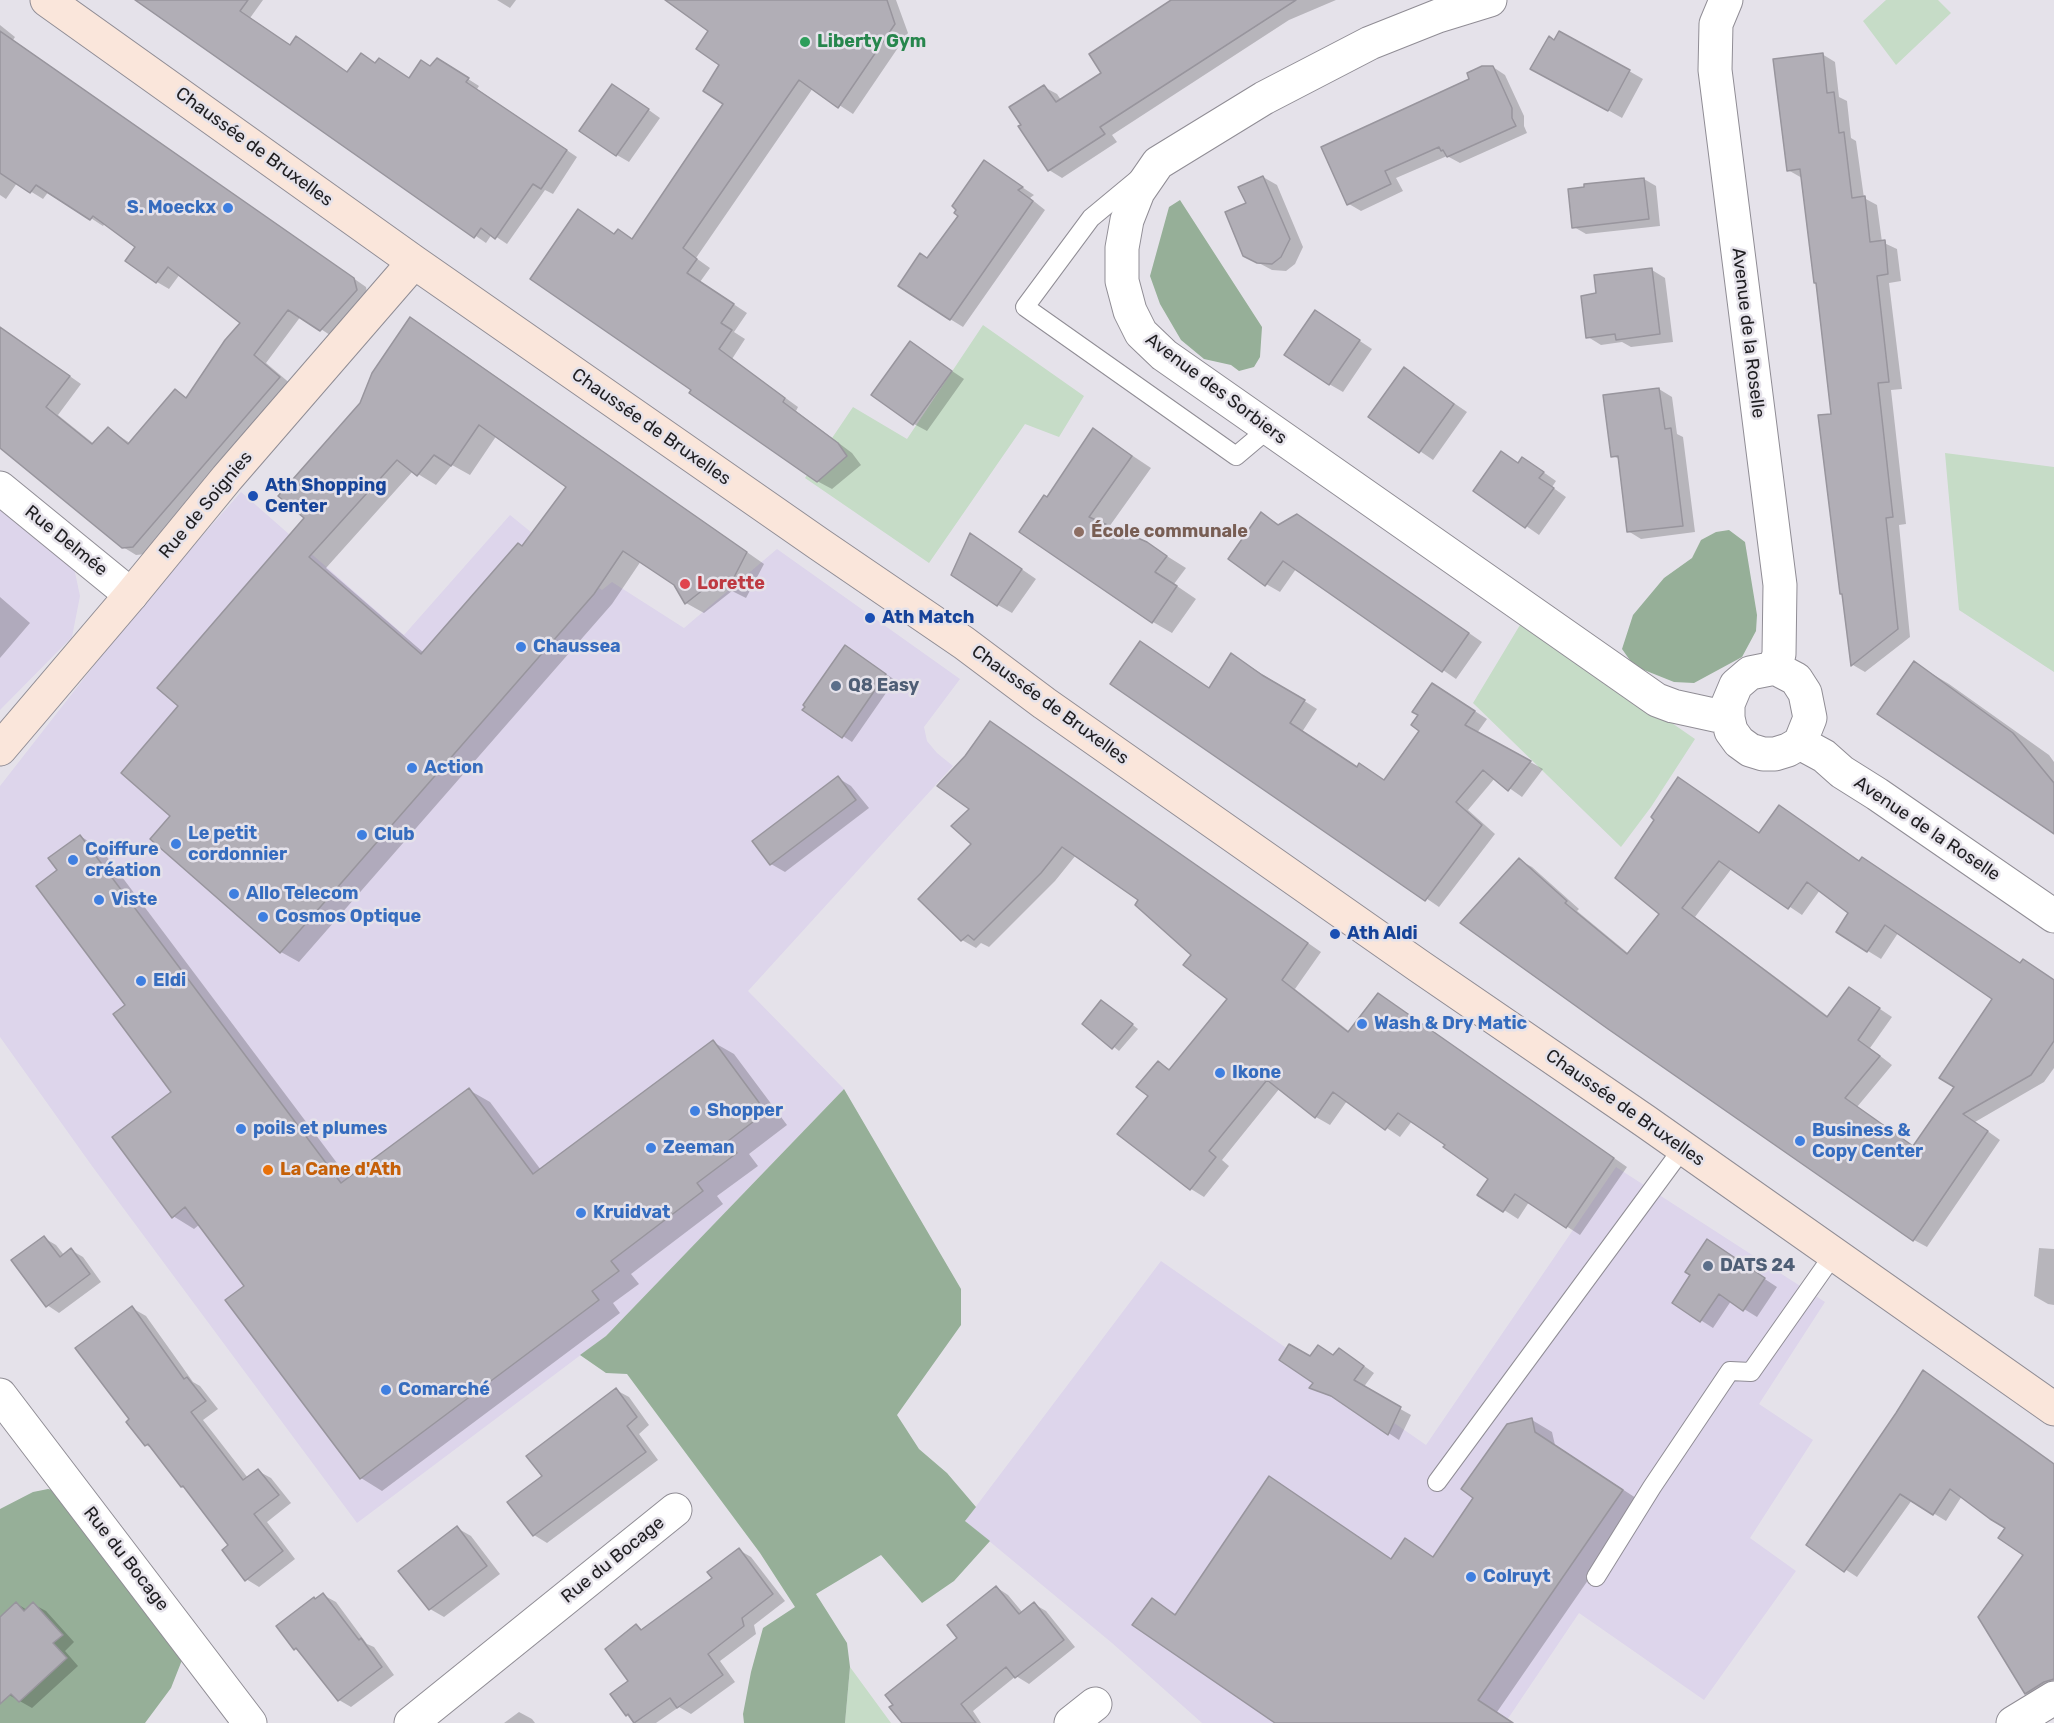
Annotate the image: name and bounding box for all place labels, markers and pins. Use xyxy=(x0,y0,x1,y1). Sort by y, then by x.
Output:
place label: Liberty Gym xyxy=(817,31,926,53)
marker: Liberty Gym xyxy=(798,35,812,49)
place label: S. Moeckx xyxy=(127,197,216,219)
marker: S. Moeckx xyxy=(221,201,235,215)
place label: Ath Shopping Center xyxy=(265,475,387,518)
marker: Ath Shopping Center xyxy=(246,489,260,503)
place label: École communale xyxy=(1091,521,1248,543)
marker: École communale xyxy=(1072,525,1086,539)
place label: Lorette xyxy=(697,573,765,595)
marker: Lorette xyxy=(678,577,692,591)
place label: Ath Match xyxy=(882,607,974,629)
marker: Ath Match xyxy=(863,611,877,625)
place label: Chaussea xyxy=(533,636,621,658)
marker: Chaussea xyxy=(514,640,528,654)
place label: Q8 Easy xyxy=(848,675,919,697)
marker: Q8 Easy xyxy=(829,679,843,693)
place label: Action xyxy=(424,757,484,779)
marker: Action xyxy=(405,761,419,775)
place label: Le petit cordonnier xyxy=(188,823,287,866)
place label: Club xyxy=(374,824,415,846)
marker: Club xyxy=(355,828,369,842)
marker: Le petit cordonnier xyxy=(169,837,183,851)
place label: Coiffure création xyxy=(85,839,161,882)
marker: Coiffure création xyxy=(66,853,80,867)
place label: Allo Telecom xyxy=(246,883,358,905)
marker: Allo Telecom xyxy=(227,887,241,901)
place label: Viste xyxy=(111,889,157,911)
marker: Viste xyxy=(92,893,106,907)
place label: Cosmos Optique xyxy=(275,906,421,928)
marker: Cosmos Optique xyxy=(256,910,270,924)
place label: Ath Aldi xyxy=(1347,923,1418,945)
marker: Ath Aldi xyxy=(1328,927,1342,941)
place label: Eldi xyxy=(153,970,186,992)
marker: Eldi xyxy=(134,974,148,988)
place label: Wash & Dry Matic xyxy=(1374,1013,1527,1035)
marker: Wash & Dry Matic xyxy=(1355,1017,1369,1031)
place label: Ikone xyxy=(1232,1062,1281,1084)
marker: Ikone xyxy=(1213,1066,1227,1080)
place label: Shopper xyxy=(707,1100,783,1122)
marker: Shopper xyxy=(688,1104,702,1118)
place label: poils et plumes xyxy=(253,1118,388,1140)
place label: Business & Copy Center xyxy=(1812,1120,1923,1162)
marker: poils et plumes xyxy=(234,1122,248,1136)
marker: Business & Copy Center xyxy=(1793,1134,1807,1148)
place label: Zeeman xyxy=(663,1137,735,1159)
marker: Zeeman xyxy=(644,1141,658,1155)
place label: La Cane d'Ath xyxy=(280,1159,402,1181)
marker: La Cane d'Ath xyxy=(261,1163,275,1177)
place label: Kruidvat xyxy=(593,1202,670,1224)
marker: Kruidvat xyxy=(574,1206,588,1220)
place label: DATS 24 xyxy=(1720,1255,1795,1277)
marker: DATS 24 xyxy=(1701,1259,1715,1273)
place label: Comarché xyxy=(398,1379,490,1401)
marker: Comarché xyxy=(379,1383,393,1397)
place label: Colruyt xyxy=(1483,1566,1551,1588)
marker: Colruyt xyxy=(1464,1570,1478,1584)

